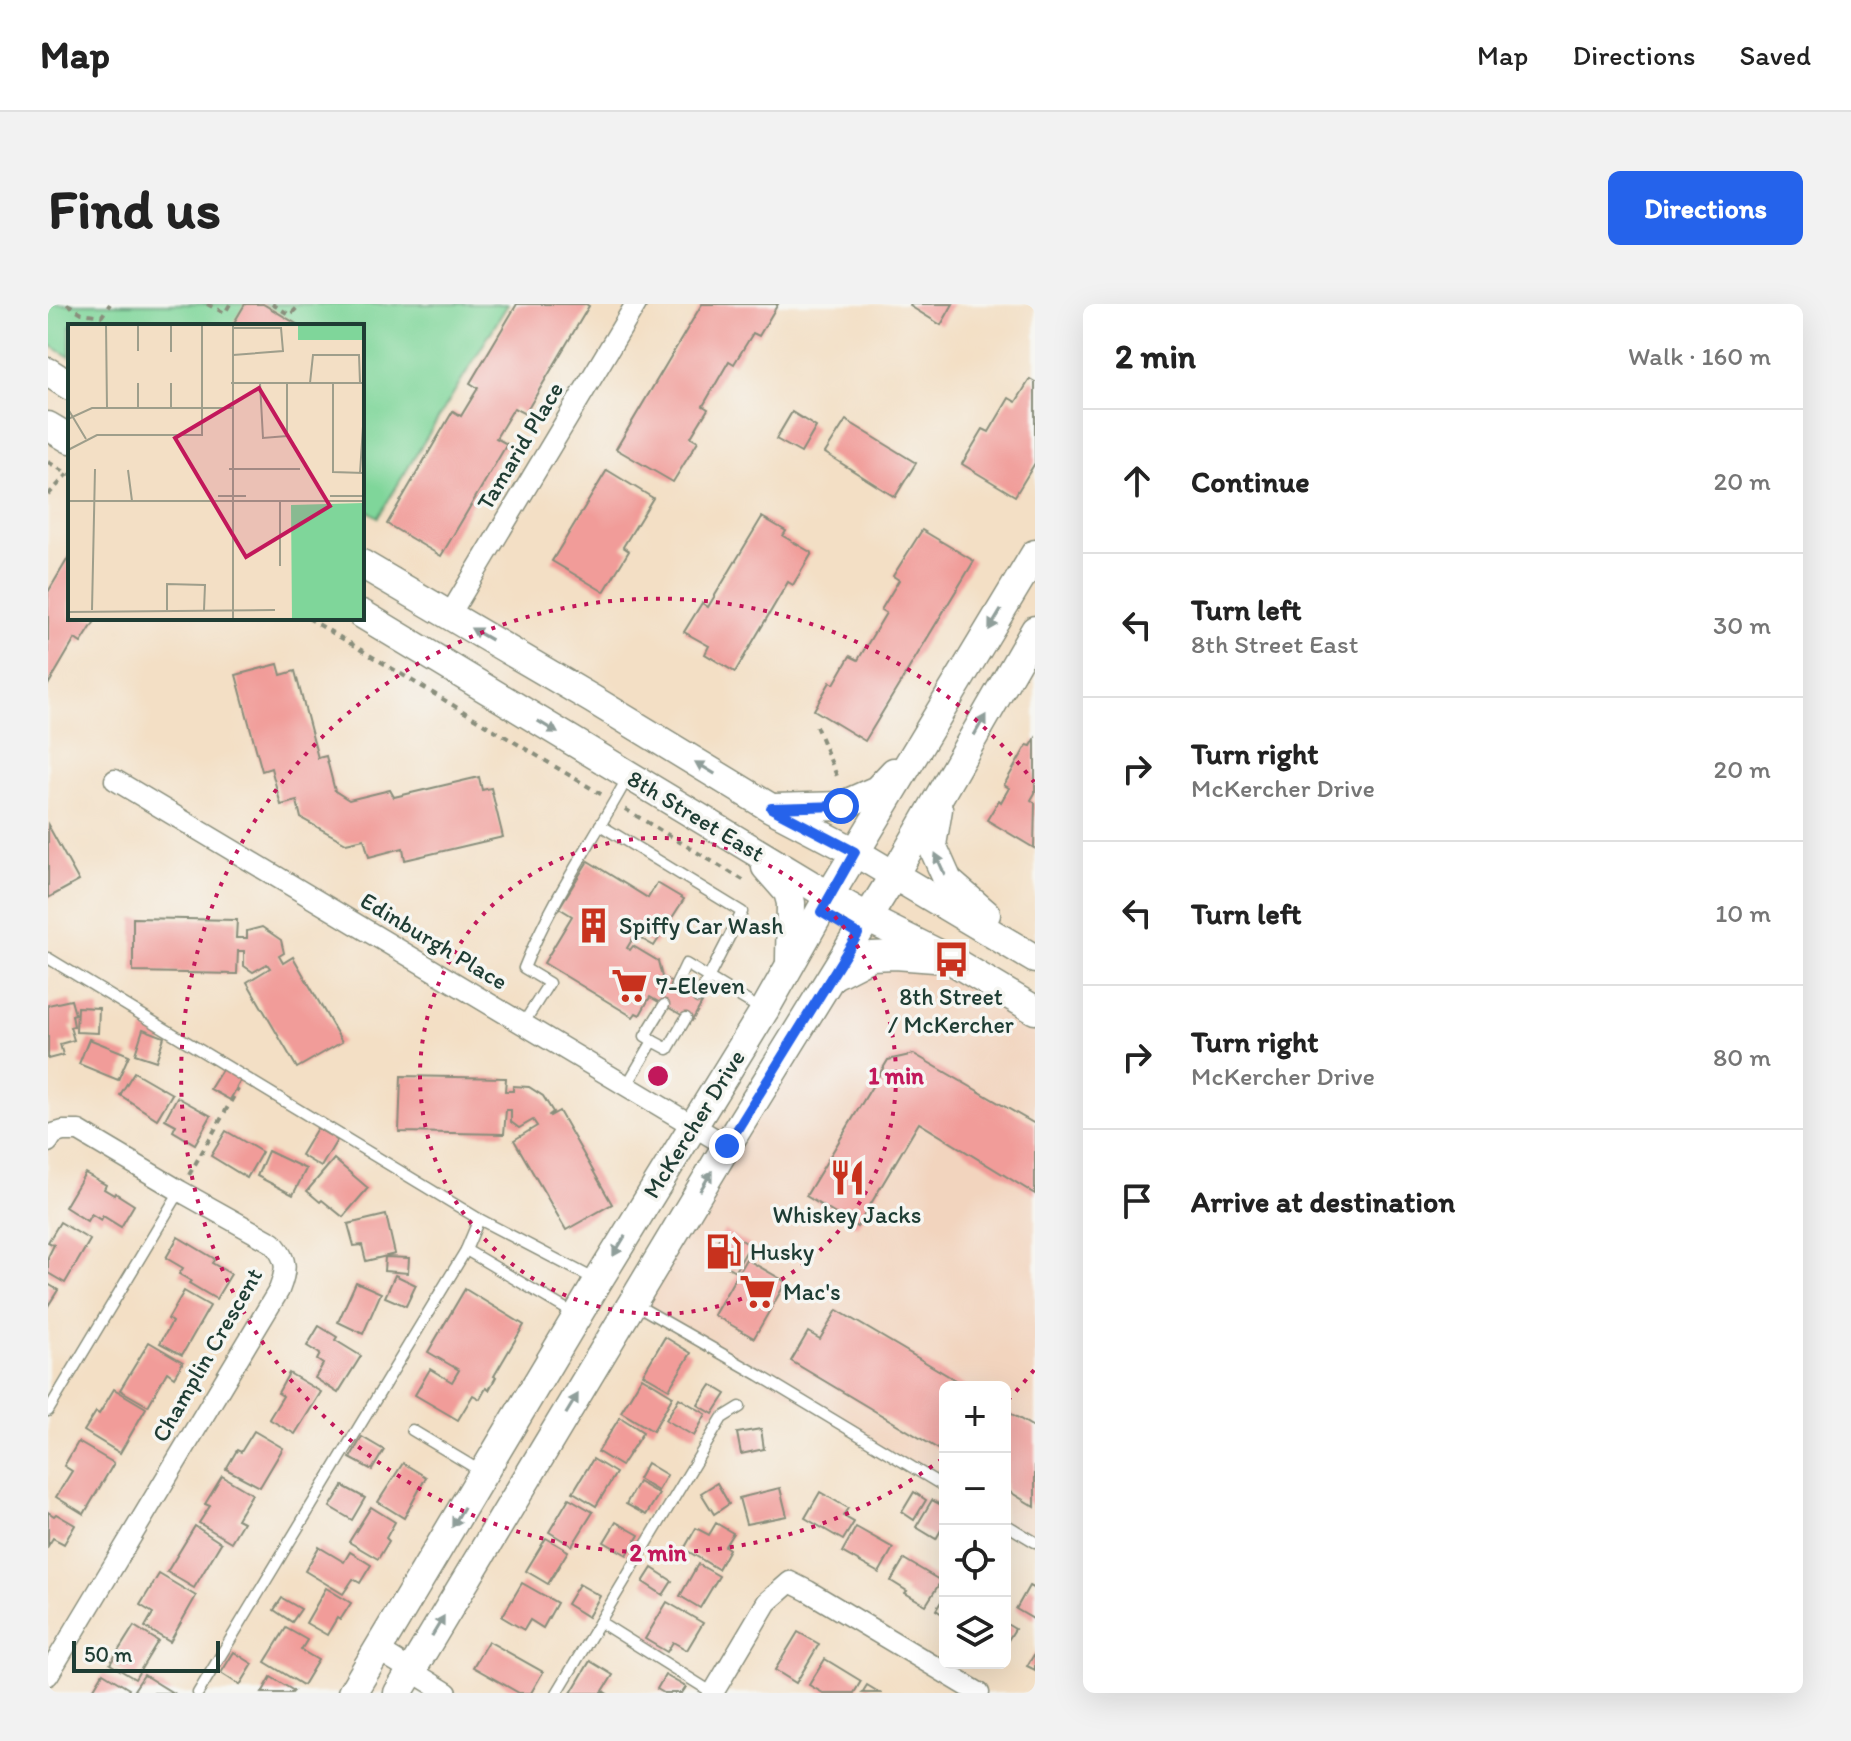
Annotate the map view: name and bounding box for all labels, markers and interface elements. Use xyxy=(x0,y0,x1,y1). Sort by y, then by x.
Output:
text: Map xyxy=(40,32,110,78)
text: Map xyxy=(1477,38,1528,72)
text: Directions xyxy=(1572,38,1696,72)
text: Saved xyxy=(1740,38,1811,72)
button: Directions xyxy=(1608,171,1803,245)
text: Find us xyxy=(48,175,221,242)
inset map xyxy=(68,324,364,620)
text: 2 min xyxy=(1115,336,1196,377)
text: Walk · 160 m xyxy=(1628,340,1771,372)
street label: Tamarid Place xyxy=(470,376,569,515)
icon: ahead xyxy=(1115,459,1159,503)
text: Continue xyxy=(1191,463,1310,500)
text: 20 m xyxy=(1714,465,1771,497)
text: Turn left xyxy=(1191,591,1302,628)
icon: left xyxy=(1115,603,1159,647)
one-way arrow xyxy=(988,609,1002,631)
text: 30 m xyxy=(1713,609,1771,641)
one-way arrow xyxy=(470,628,492,642)
text: 8th Street East xyxy=(1191,628,1359,660)
one-way arrow xyxy=(973,713,987,736)
one-way arrow xyxy=(537,720,559,734)
text: Turn right xyxy=(1191,735,1319,772)
icon: right xyxy=(1115,747,1159,791)
text: 20 m xyxy=(1714,753,1771,785)
one-way arrow xyxy=(694,761,716,775)
street label: 8th Street East xyxy=(623,763,770,868)
text: McKercher Drive xyxy=(1191,772,1375,804)
route start xyxy=(823,788,859,824)
one-way arrow xyxy=(934,852,947,876)
street label: Edinburgh Place xyxy=(356,885,513,996)
icon: left xyxy=(1115,891,1159,935)
text: Turn left xyxy=(1191,895,1302,932)
text: 10 m xyxy=(1715,897,1771,929)
building icon: Spiffy Car Wash xyxy=(574,907,612,945)
place label: Spiffy Car Wash xyxy=(619,911,784,940)
bus stop icon: 8th Street / McKercher xyxy=(932,941,970,979)
supermarket icon: 7-Eleven xyxy=(611,967,649,1005)
place label: 7-Eleven xyxy=(656,971,746,1000)
place label: 8th Street / McKercher xyxy=(888,982,1014,1039)
text: Turn right xyxy=(1191,1023,1319,1060)
icon: right xyxy=(1115,1035,1159,1079)
text: 80 m xyxy=(1713,1041,1771,1073)
street label: McKercher Drive xyxy=(636,1044,751,1203)
text: McKercher Drive xyxy=(1191,1060,1375,1092)
text: 1 min xyxy=(868,1061,924,1090)
centre of rings xyxy=(644,1062,672,1090)
route end xyxy=(709,1128,745,1164)
restaurant icon: Whiskey Jacks xyxy=(828,1159,866,1197)
one-way arrow xyxy=(699,1170,713,1192)
icon: arrive xyxy=(1115,1179,1159,1223)
text: Arrive at destination xyxy=(1191,1183,1455,1220)
place label: Whiskey Jacks xyxy=(773,1200,921,1229)
fuel station icon: Husky xyxy=(705,1233,743,1271)
one-way arrow xyxy=(613,1235,627,1257)
place label: Husky xyxy=(750,1237,815,1266)
street label: Champlin Crescent xyxy=(145,1263,268,1447)
supermarket icon: Mac's xyxy=(738,1273,776,1311)
place label: Mac's xyxy=(783,1277,841,1306)
map controls xyxy=(939,1381,1011,1669)
button: + xyxy=(939,1381,1011,1453)
one-way arrow xyxy=(565,1393,579,1415)
button: − xyxy=(939,1453,1011,1525)
one-way arrow xyxy=(451,1505,465,1528)
button: locate xyxy=(939,1525,1011,1597)
text: 2 min xyxy=(629,1538,687,1567)
button: layers xyxy=(939,1597,1011,1669)
one-way arrow xyxy=(431,1615,445,1637)
scale bar xyxy=(72,1637,220,1673)
text: 50 m xyxy=(84,1641,133,1668)

